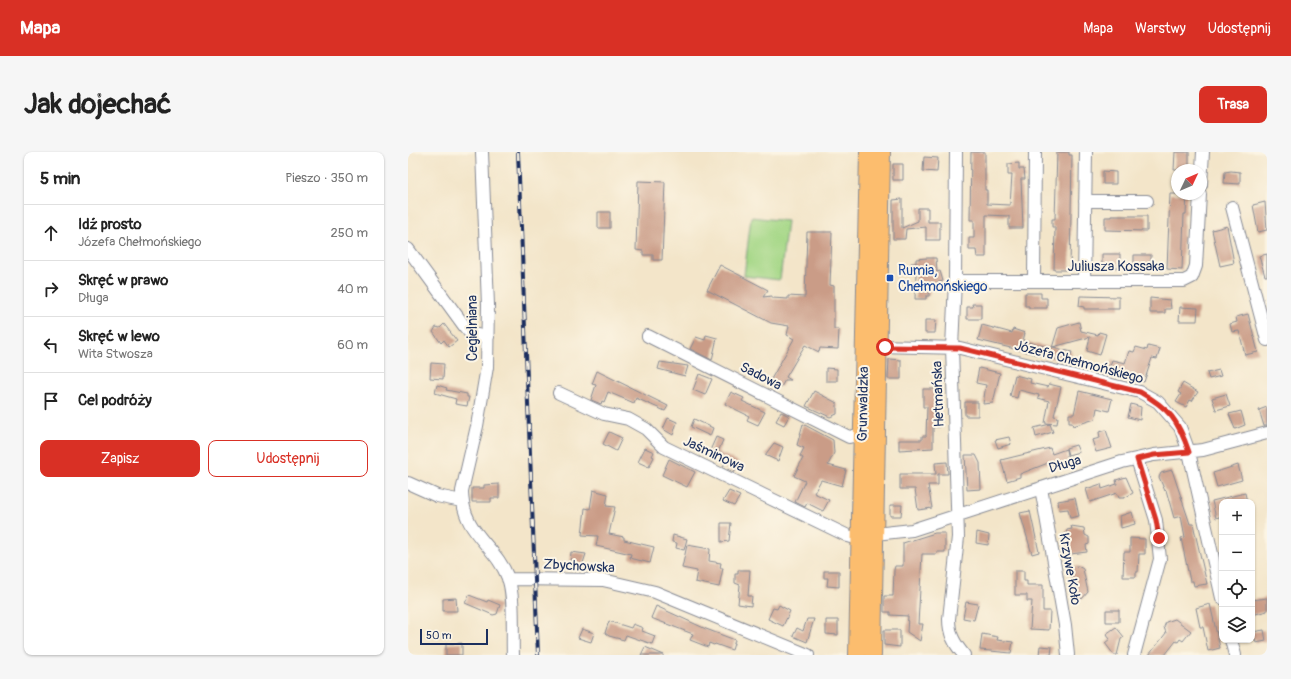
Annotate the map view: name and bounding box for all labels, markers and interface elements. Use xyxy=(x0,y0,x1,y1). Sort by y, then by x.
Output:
text: Mapa xyxy=(20,16,60,40)
text: Mapa xyxy=(1083,20,1113,37)
text: Warstwy xyxy=(1135,20,1186,37)
text: Udostępnij xyxy=(1208,20,1271,37)
button: Trasa xyxy=(1199,86,1267,123)
text: Jak dojechać xyxy=(24,87,172,122)
north arrow xyxy=(1171,164,1207,200)
text: 5 min xyxy=(40,168,80,189)
text: Pieszo · 350 m xyxy=(285,170,368,186)
text: Idź prosto xyxy=(78,215,142,234)
icon: ahead xyxy=(40,222,62,244)
text: 250 m xyxy=(330,225,368,241)
text: Józefa Chełmońskiego xyxy=(78,234,201,250)
street label: Juliusza Kossaka xyxy=(1067,258,1165,275)
place label: Rumia, Chełmońskiego xyxy=(898,262,988,295)
text: Skręć w prawo xyxy=(78,271,168,290)
marker: Rumia, Chełmońskiego xyxy=(885,273,895,283)
icon: right xyxy=(40,278,62,300)
text: 40 m xyxy=(337,281,368,297)
text: Długa xyxy=(78,290,109,306)
street label: Cegielniana xyxy=(464,295,481,361)
text: Skręć w lewo xyxy=(78,327,160,346)
icon: left xyxy=(40,334,62,356)
text: 60 m xyxy=(337,337,368,353)
street label: Józefa Chełmońskiego xyxy=(1013,337,1146,388)
route start xyxy=(876,338,894,356)
text: Wita Stwosza xyxy=(78,346,153,362)
street label: Sadowa xyxy=(737,358,785,394)
street label: Hetmańska xyxy=(928,360,948,428)
street label: Grunwaldzka xyxy=(854,366,872,442)
icon: arrive xyxy=(40,390,62,412)
text: Cel podróży xyxy=(78,391,152,410)
street label: Jaśminowa xyxy=(681,432,747,476)
button: Zapisz xyxy=(40,440,200,477)
button: Udostępnij xyxy=(208,440,368,477)
street label: Długa xyxy=(1047,451,1083,477)
map controls xyxy=(1219,499,1255,643)
button: + xyxy=(1219,499,1255,535)
route end xyxy=(1150,529,1168,547)
street label: Krzywe Koło xyxy=(1055,532,1085,607)
button: − xyxy=(1219,535,1255,571)
street label: Zbychowska xyxy=(543,556,615,576)
button: locate xyxy=(1219,571,1255,607)
button: layers xyxy=(1219,607,1255,643)
scale bar xyxy=(420,627,488,646)
text: 50 m xyxy=(426,629,452,642)

